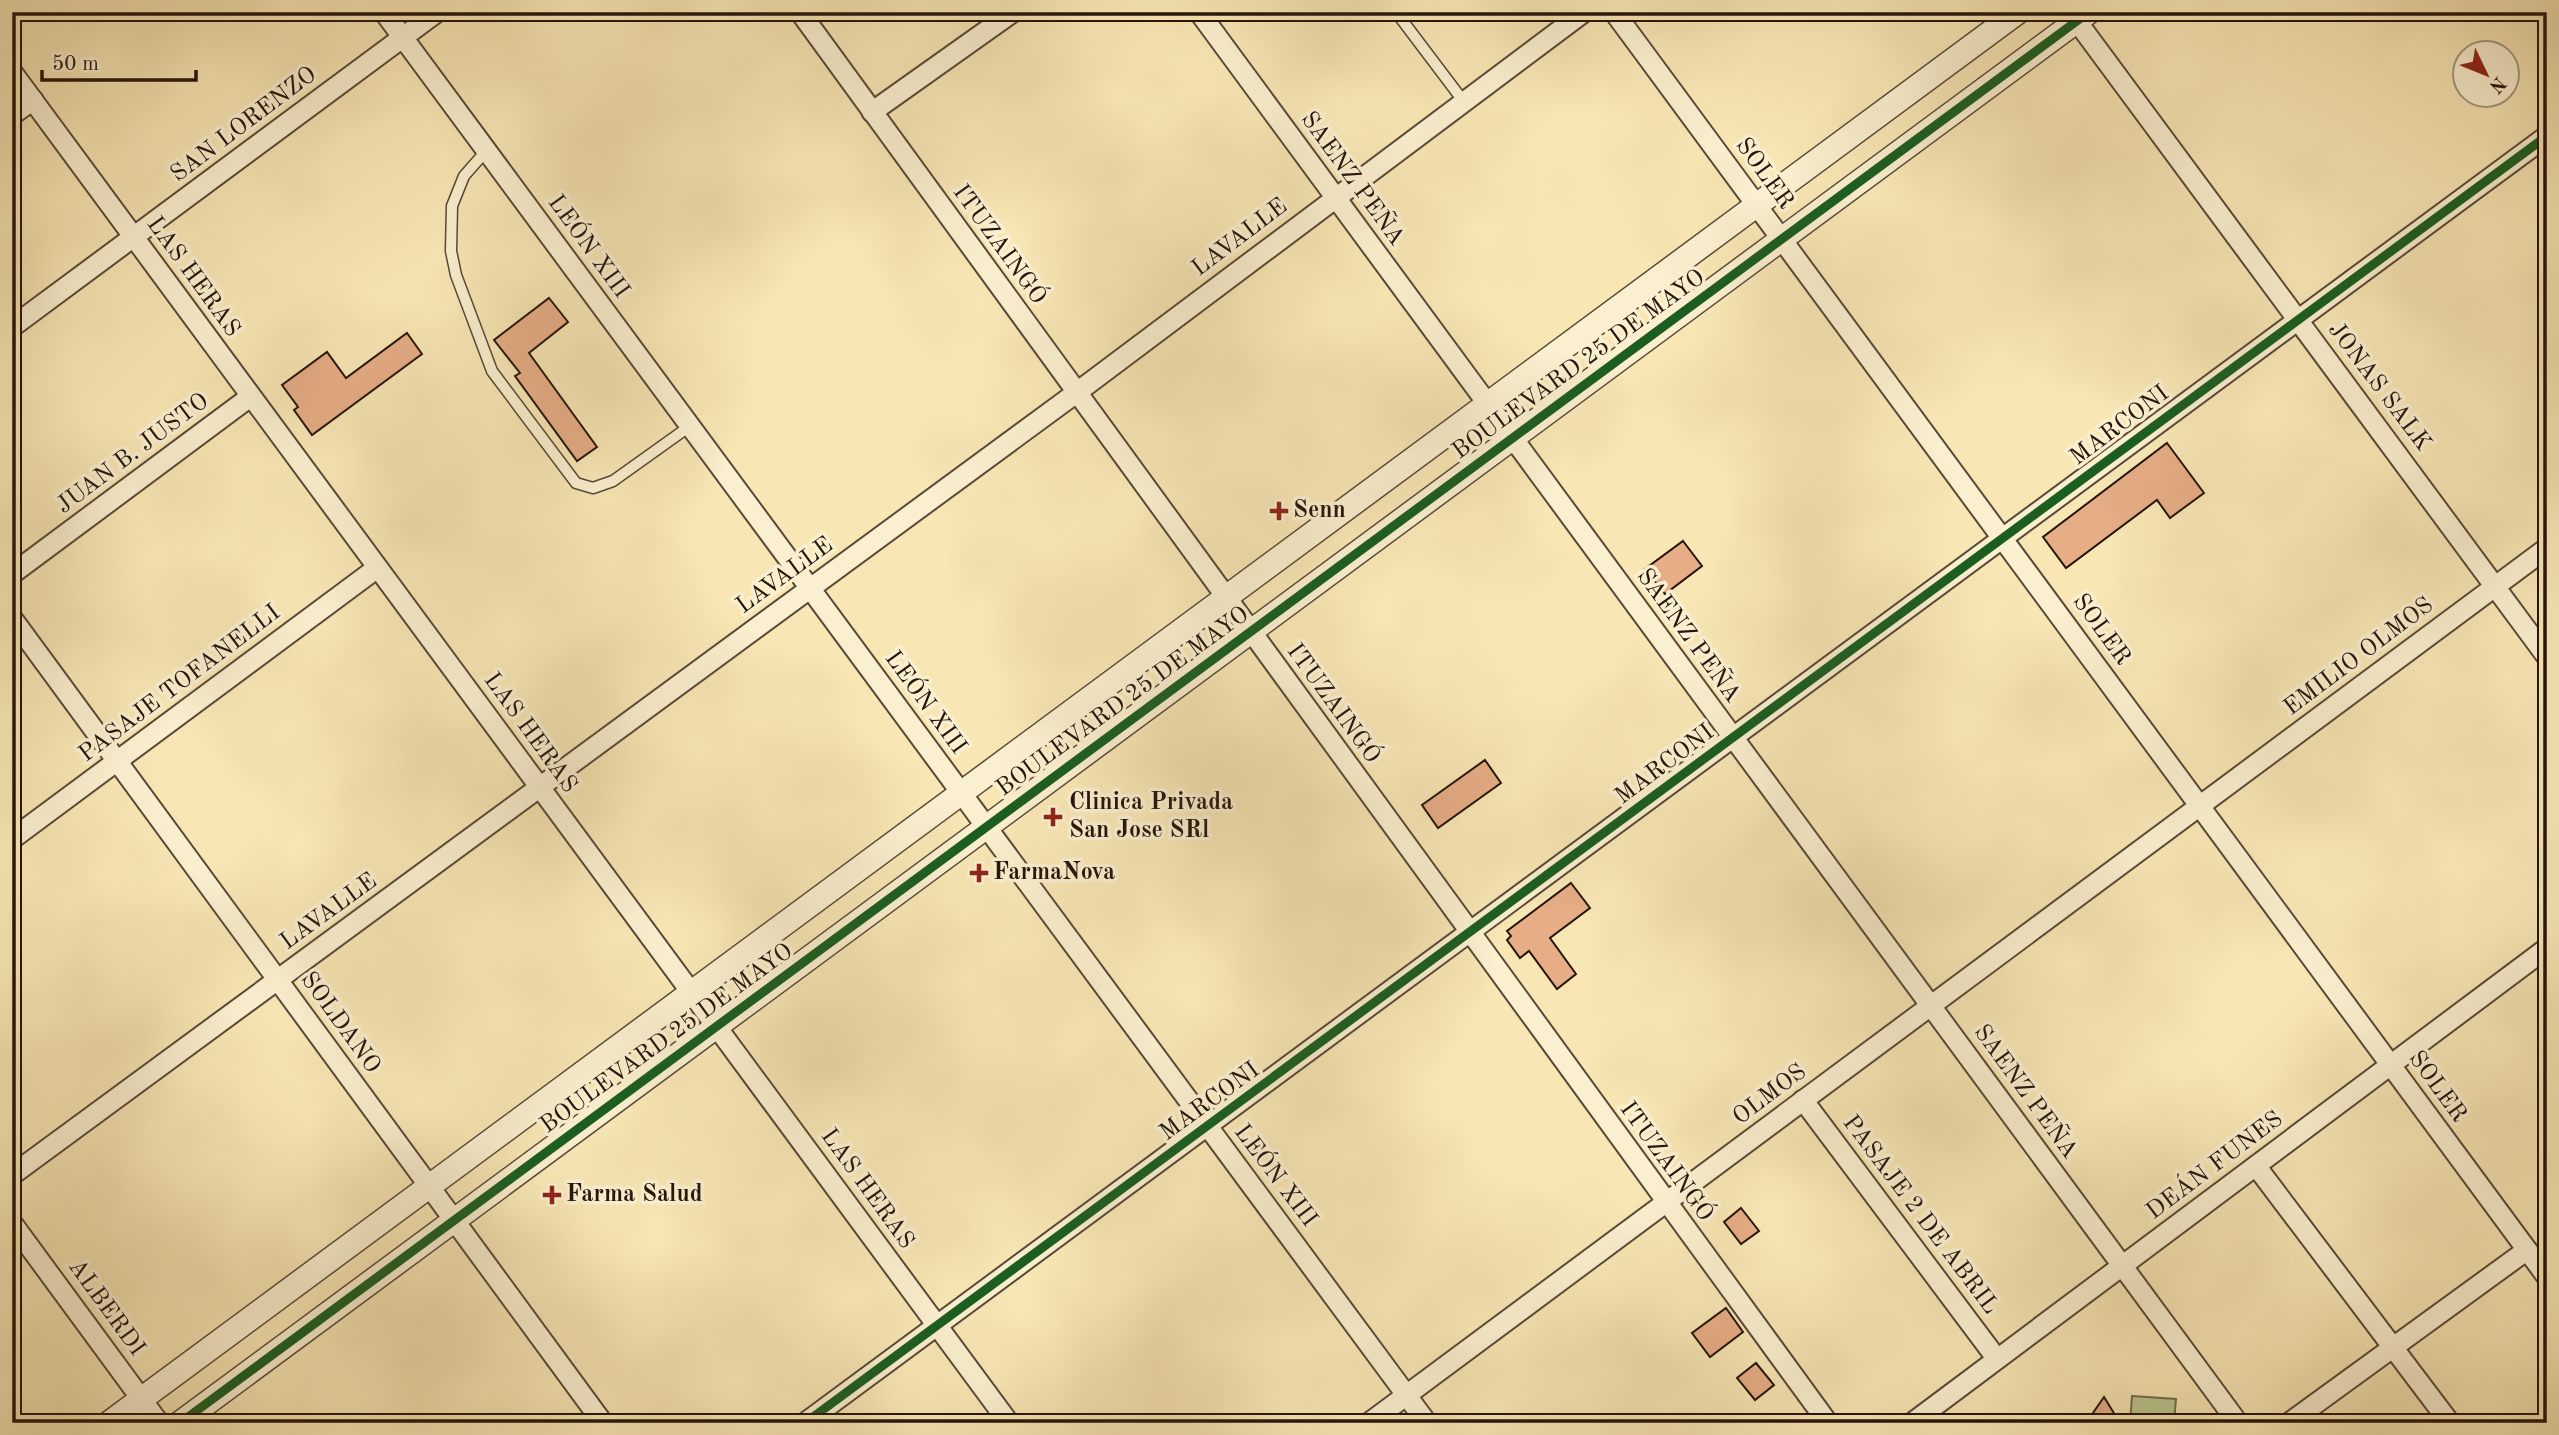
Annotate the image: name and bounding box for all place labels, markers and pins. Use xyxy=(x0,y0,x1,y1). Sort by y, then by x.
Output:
place label: Senn xyxy=(1293,499,1346,523)
marker: Senn xyxy=(1271,503,1287,519)
place label: Clinica Privada San Jose SRl xyxy=(1069,791,1233,843)
marker: Clinica Privada San Jose SRl xyxy=(1043,807,1063,827)
place label: FarmaNova xyxy=(993,861,1115,885)
marker: FarmaNova xyxy=(971,865,987,881)
place label: Farma Salud xyxy=(566,1183,703,1207)
marker: Farma Salud xyxy=(544,1187,560,1203)

